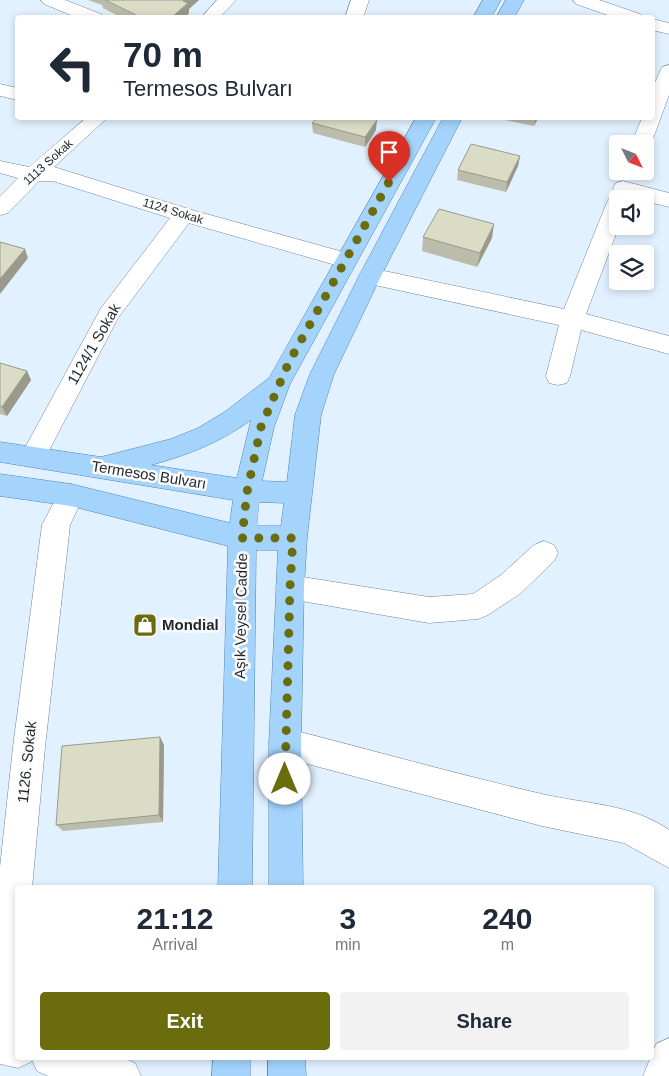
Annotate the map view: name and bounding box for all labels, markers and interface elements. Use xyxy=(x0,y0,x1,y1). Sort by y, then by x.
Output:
icon: left xyxy=(40,35,105,100)
text: 70 m xyxy=(123,35,203,74)
text: Termesos Bulvarı xyxy=(123,76,293,101)
pin xyxy=(368,131,410,182)
north arrow xyxy=(609,135,654,180)
map controls xyxy=(609,135,654,290)
street label: 1113 Sokak xyxy=(20,136,76,188)
icon: arrive xyxy=(375,138,403,166)
button: sound xyxy=(609,190,654,235)
street label: 1124 Sokak xyxy=(141,195,206,227)
button: layers xyxy=(609,245,654,290)
street label: 1124/1 Sokak xyxy=(64,300,124,387)
street label: Termesos Bulvarı xyxy=(91,457,208,492)
street label: Aşık Veysel Cadde xyxy=(231,553,250,679)
shop icon: Mondial xyxy=(132,612,158,638)
place label: Mondial xyxy=(162,616,219,633)
street label: 1126. Sokak xyxy=(14,720,39,804)
position arrow xyxy=(258,752,310,804)
text: 21:12 xyxy=(137,902,213,935)
text: 3 xyxy=(339,902,356,935)
text: 240 xyxy=(482,902,532,935)
text: Arrival xyxy=(152,936,198,953)
text: min xyxy=(335,936,361,953)
text: m xyxy=(501,936,514,953)
button: Exit xyxy=(40,992,330,1050)
button: Share xyxy=(340,992,629,1050)

